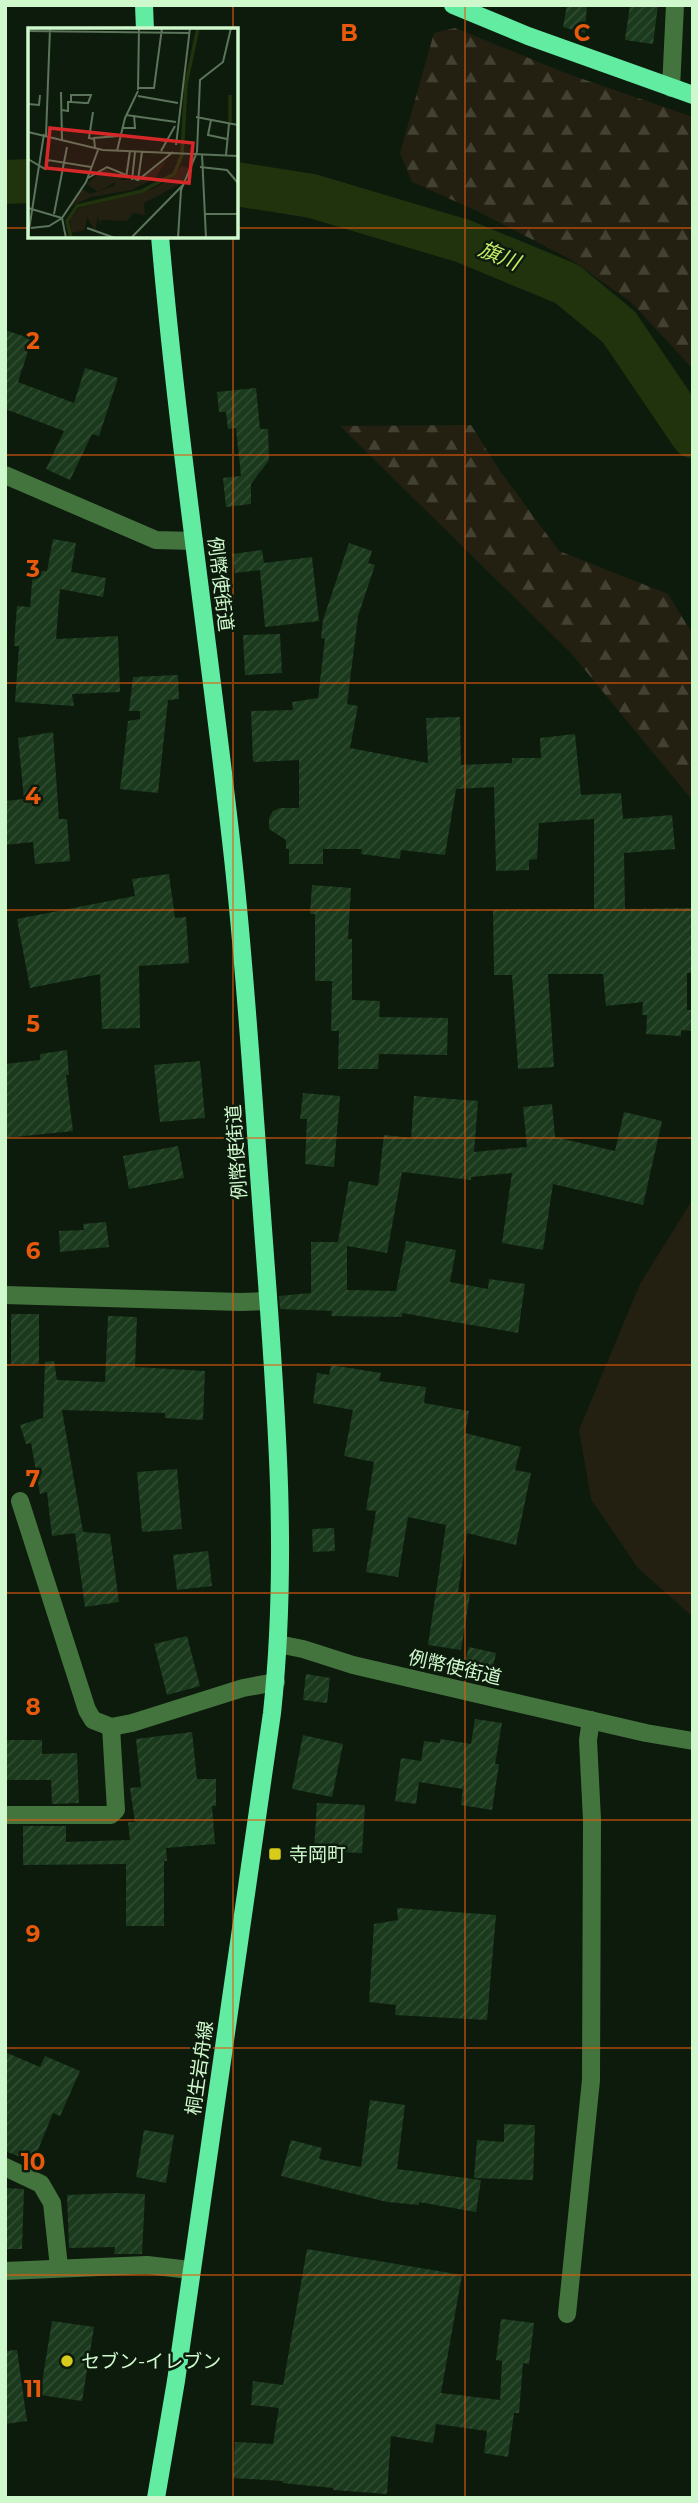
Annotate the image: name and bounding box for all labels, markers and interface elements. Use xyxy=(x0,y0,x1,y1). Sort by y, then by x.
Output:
text: B xyxy=(340,19,358,47)
text: C xyxy=(574,19,591,47)
inset map xyxy=(28,28,238,238)
water label: 旗川 xyxy=(475,236,525,276)
text: 2 xyxy=(26,327,40,355)
street label: 例幣使街道 xyxy=(203,536,238,633)
text: 3 xyxy=(25,555,40,583)
text: 4 xyxy=(25,782,41,810)
text: 5 xyxy=(26,1010,40,1038)
street label: 例幣使街道 xyxy=(222,1104,251,1200)
text: 6 xyxy=(26,1237,41,1265)
text: 7 xyxy=(26,1465,40,1493)
street label: 例幣使街道 xyxy=(406,1646,504,1689)
text: 8 xyxy=(25,1693,41,1721)
place label: 寺岡町 xyxy=(289,1843,346,1866)
marker: 寺岡町 xyxy=(267,1846,283,1862)
text: 9 xyxy=(26,1920,40,1948)
street label: 桐生岩舟線 xyxy=(181,2019,217,2117)
text: 10 xyxy=(21,2148,45,2176)
place label: セブン-イレブン xyxy=(81,2350,221,2373)
marker: セブン-イレブン xyxy=(59,2353,75,2369)
text: 11 xyxy=(24,2375,42,2403)

